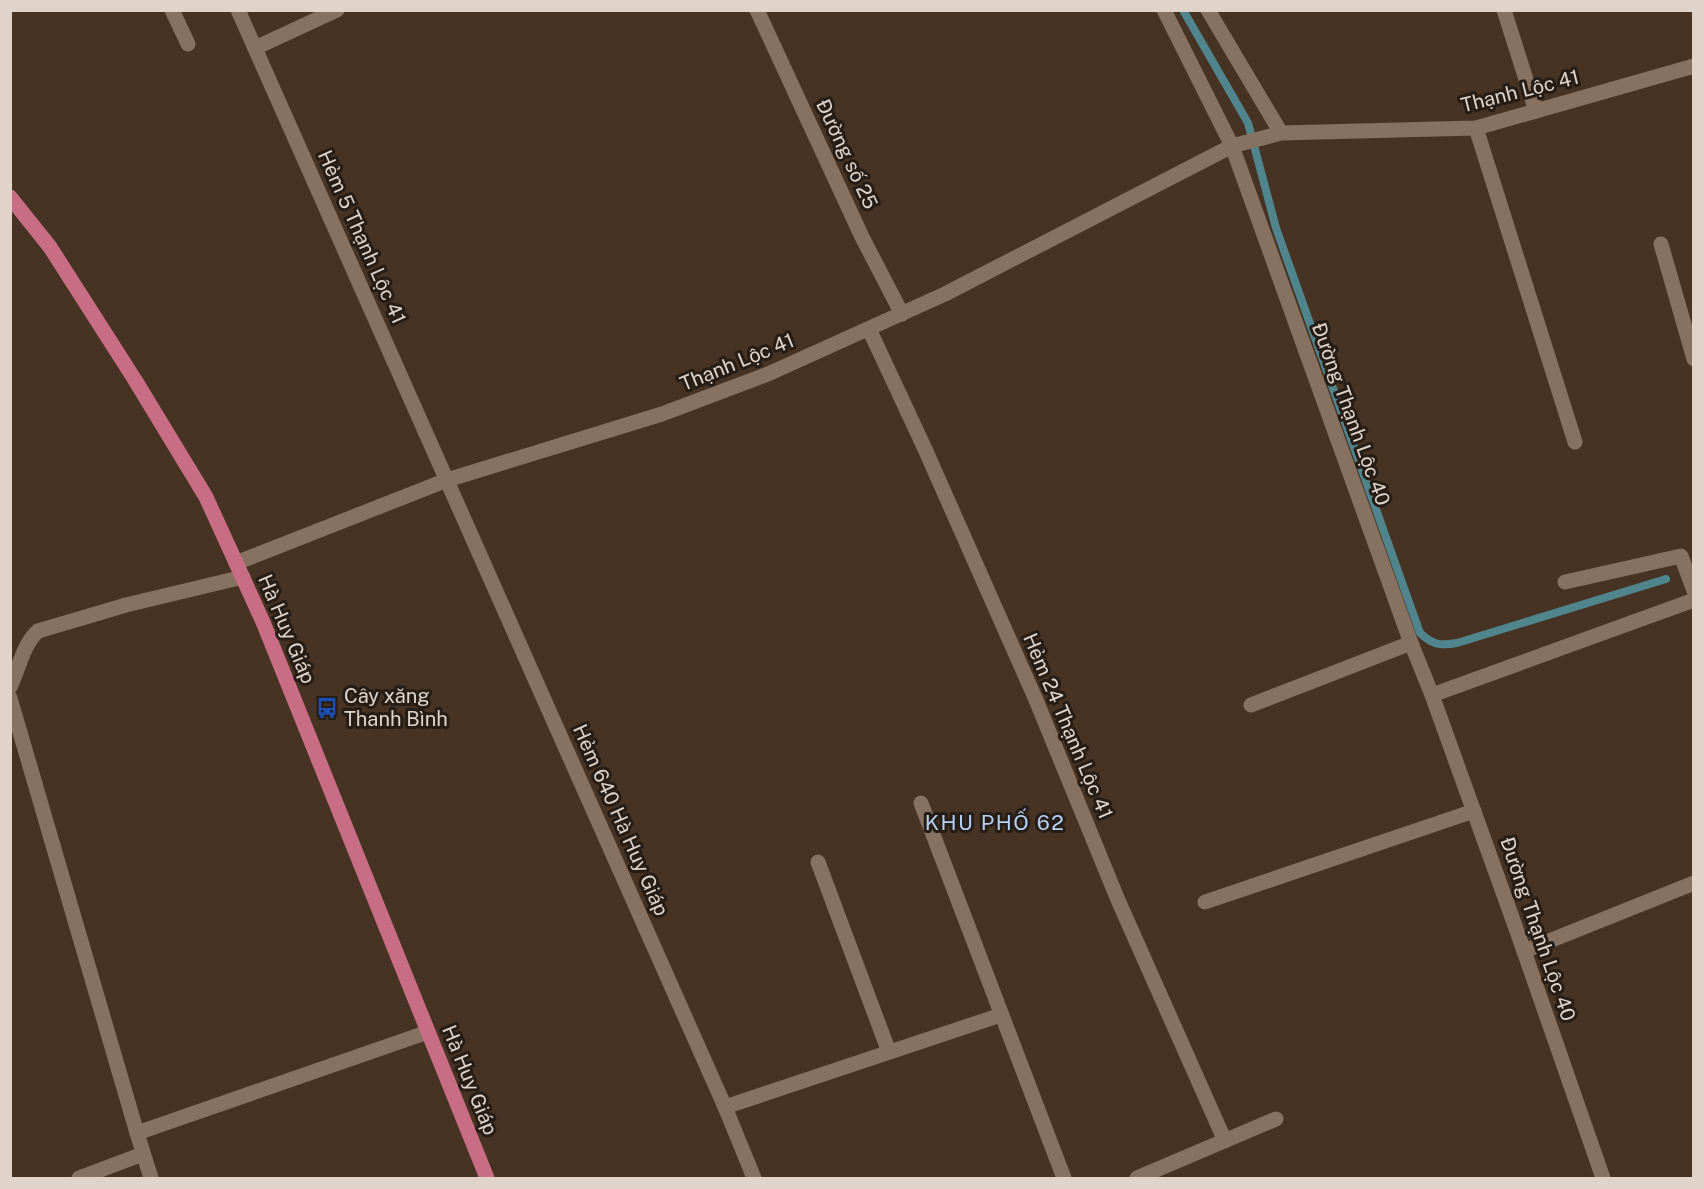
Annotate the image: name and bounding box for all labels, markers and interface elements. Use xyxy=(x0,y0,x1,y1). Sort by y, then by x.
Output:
street label: Thạnh Lộc 41 xyxy=(1458,65,1582,117)
street label: Đường số 25 xyxy=(811,95,883,213)
street label: Hẻm 5 Thạnh Lộc 41 xyxy=(313,146,411,328)
street label: Đường Thạnh Lộc 40 xyxy=(1307,319,1395,509)
street label: Thạnh Lộc 41 xyxy=(676,328,798,396)
street label: Hà Huy Giáp xyxy=(253,571,321,687)
street label: Hẻm 24 Thạnh Lộc 41 xyxy=(1018,630,1118,822)
place label: Cây xăng Thanh Bình xyxy=(344,684,448,731)
bus stop icon: Cây xăng Thanh Bình xyxy=(315,696,339,720)
street label: Hẻm 640 Hà Huy Giáp xyxy=(568,721,674,919)
district label: KHU PHỐ 62 xyxy=(925,808,1065,835)
street label: Đường Thạnh Lộc 40 xyxy=(1495,834,1581,1024)
street label: Hà Huy Giáp xyxy=(437,1022,503,1138)

